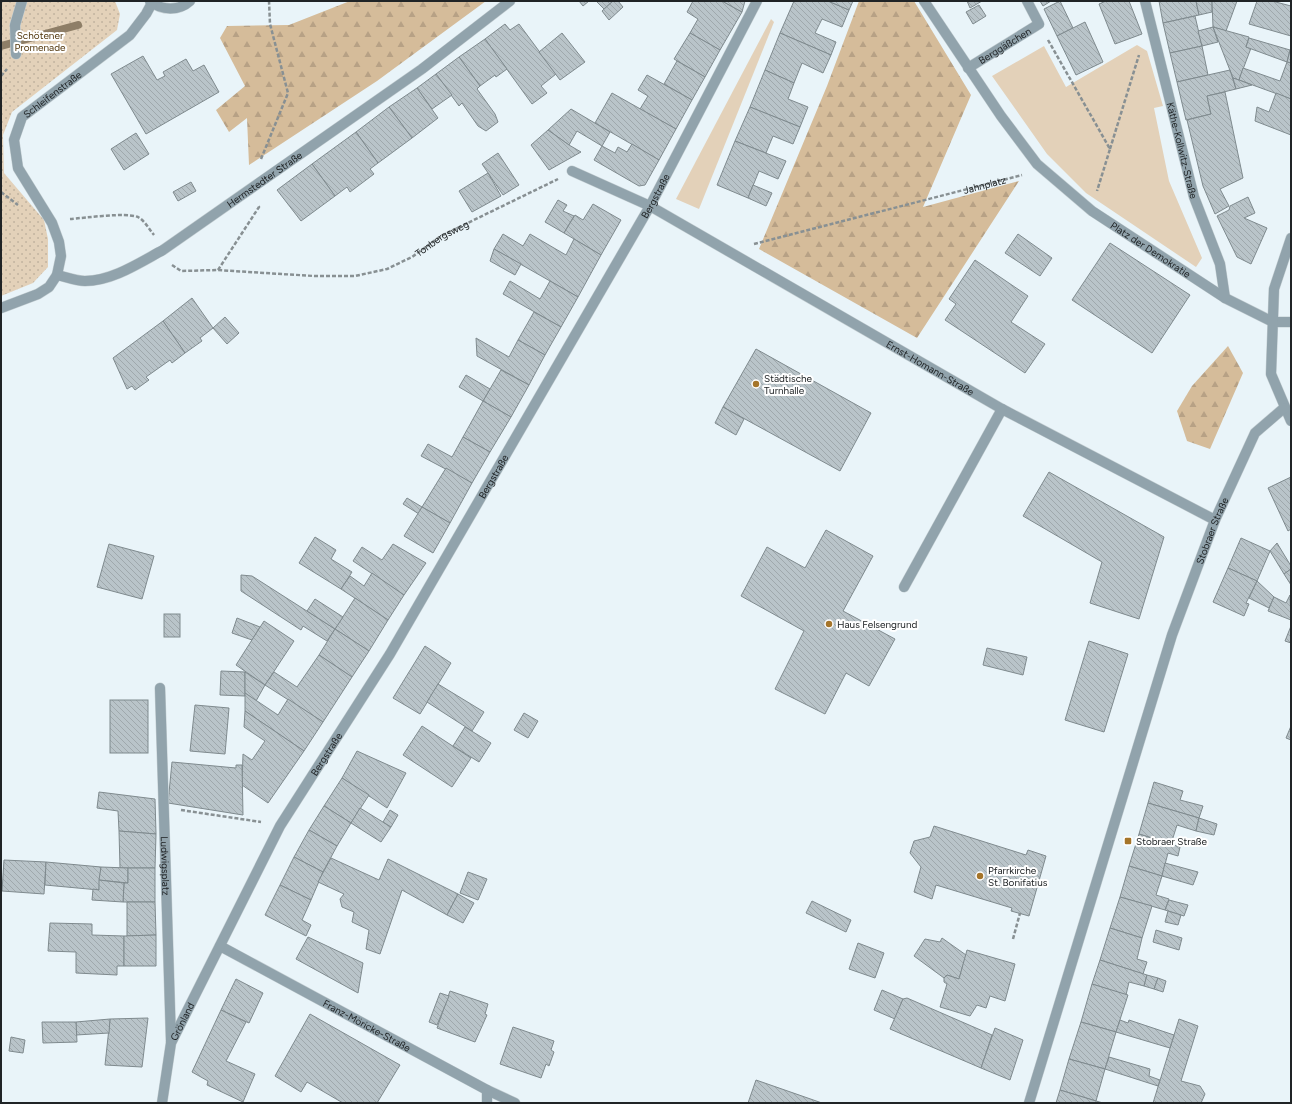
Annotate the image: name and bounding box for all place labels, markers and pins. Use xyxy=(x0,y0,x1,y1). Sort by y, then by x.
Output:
place label: Städtische Turnhalle xyxy=(764,372,813,397)
marker: Städtische Turnhalle xyxy=(751,379,761,389)
place label: Haus Felsengrund xyxy=(837,618,917,631)
marker: Haus Felsengrund xyxy=(824,619,834,629)
place label: Stobraer Straße xyxy=(1136,835,1207,848)
marker: Stobraer Straße xyxy=(1123,836,1133,846)
place label: Pfarrkirche St. Bonifatius xyxy=(988,864,1048,889)
marker: Pfarrkirche St. Bonifatius xyxy=(975,871,985,881)

